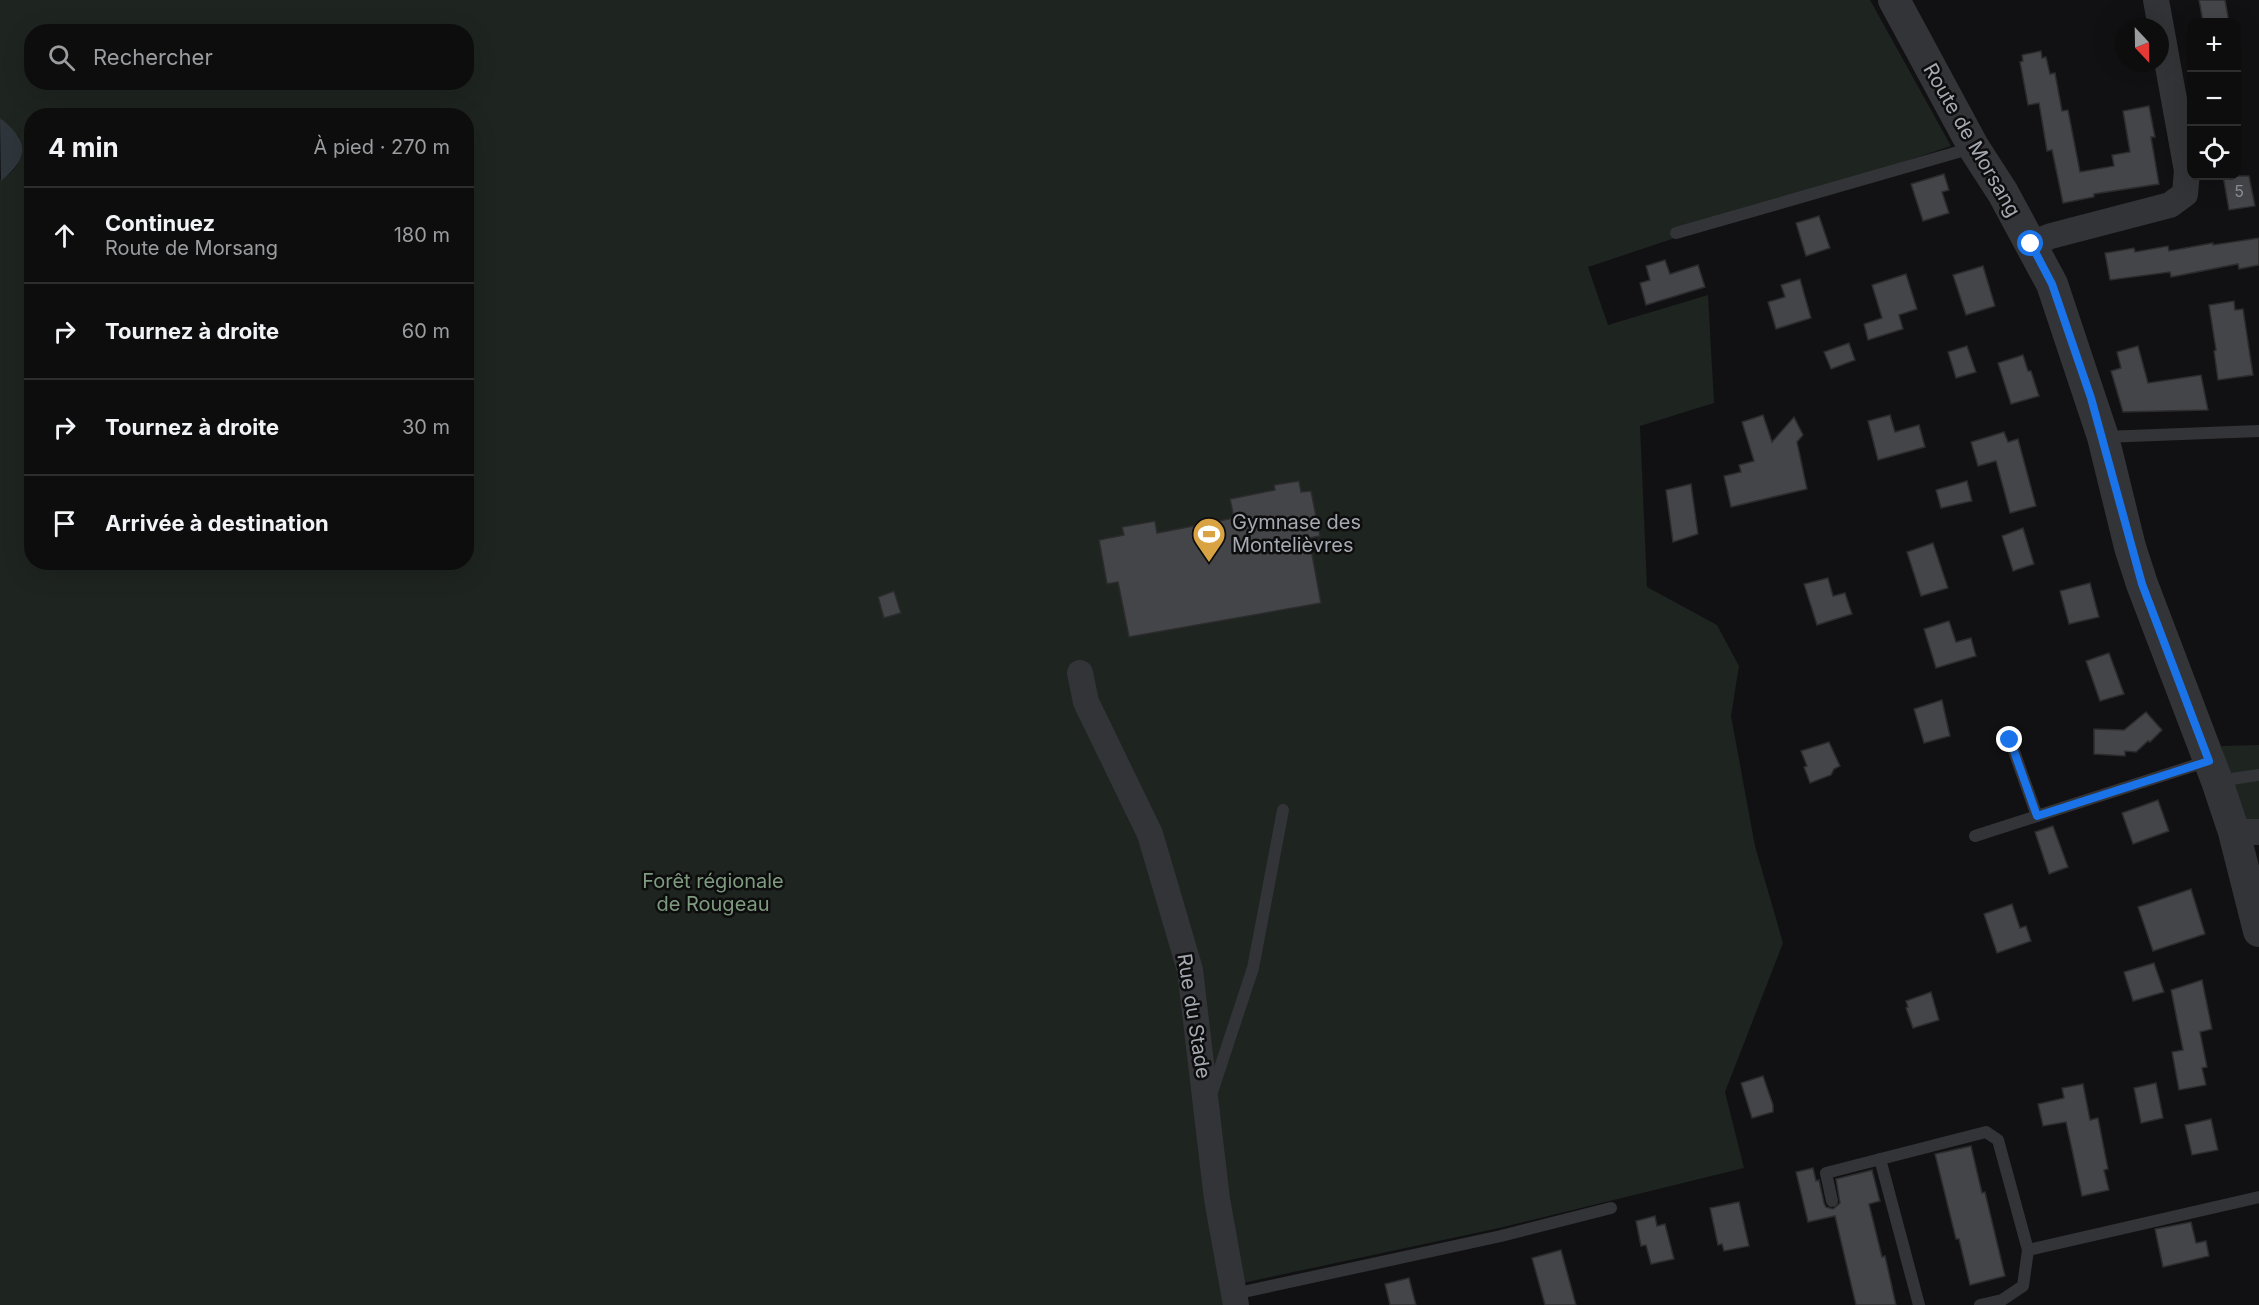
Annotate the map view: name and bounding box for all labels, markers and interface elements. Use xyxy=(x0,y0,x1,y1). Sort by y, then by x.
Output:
north arrow xyxy=(2115,18,2169,72)
map controls xyxy=(2187,18,2241,180)
button: + xyxy=(2187,18,2241,72)
search box xyxy=(24,24,474,90)
icon: search xyxy=(45,41,78,74)
text: Rechercher xyxy=(93,44,213,70)
street label: Route de Morsang xyxy=(1918,59,2026,221)
button: − xyxy=(2187,72,2241,126)
button: locate xyxy=(2187,126,2241,180)
text: 4 min xyxy=(48,132,119,163)
text: À pied · 270 m xyxy=(314,135,450,159)
house number: 5 xyxy=(2234,181,2244,201)
text: Continuez xyxy=(105,210,215,236)
icon: ahead xyxy=(48,219,81,252)
text: 180 m xyxy=(394,223,450,247)
route start xyxy=(2017,230,2043,256)
text: Route de Morsang xyxy=(105,236,278,260)
icon: right xyxy=(48,315,81,348)
text: Tournez à droite xyxy=(105,318,279,344)
text: 60 m xyxy=(402,319,450,343)
icon: right xyxy=(48,411,81,444)
text: Tournez à droite xyxy=(105,414,279,440)
text: 30 m xyxy=(402,415,450,439)
icon: arrive xyxy=(48,507,81,540)
text: Arrivée à destination xyxy=(105,510,329,536)
place label: Gymnase des Montelièvres xyxy=(1232,510,1361,557)
sports icon: Gymnase des Montelièvres xyxy=(1191,516,1227,563)
route end xyxy=(1996,726,2022,752)
park label: Forêt régionale de Rougeau xyxy=(642,869,784,916)
street label: Rue du Stade xyxy=(1172,952,1216,1080)

